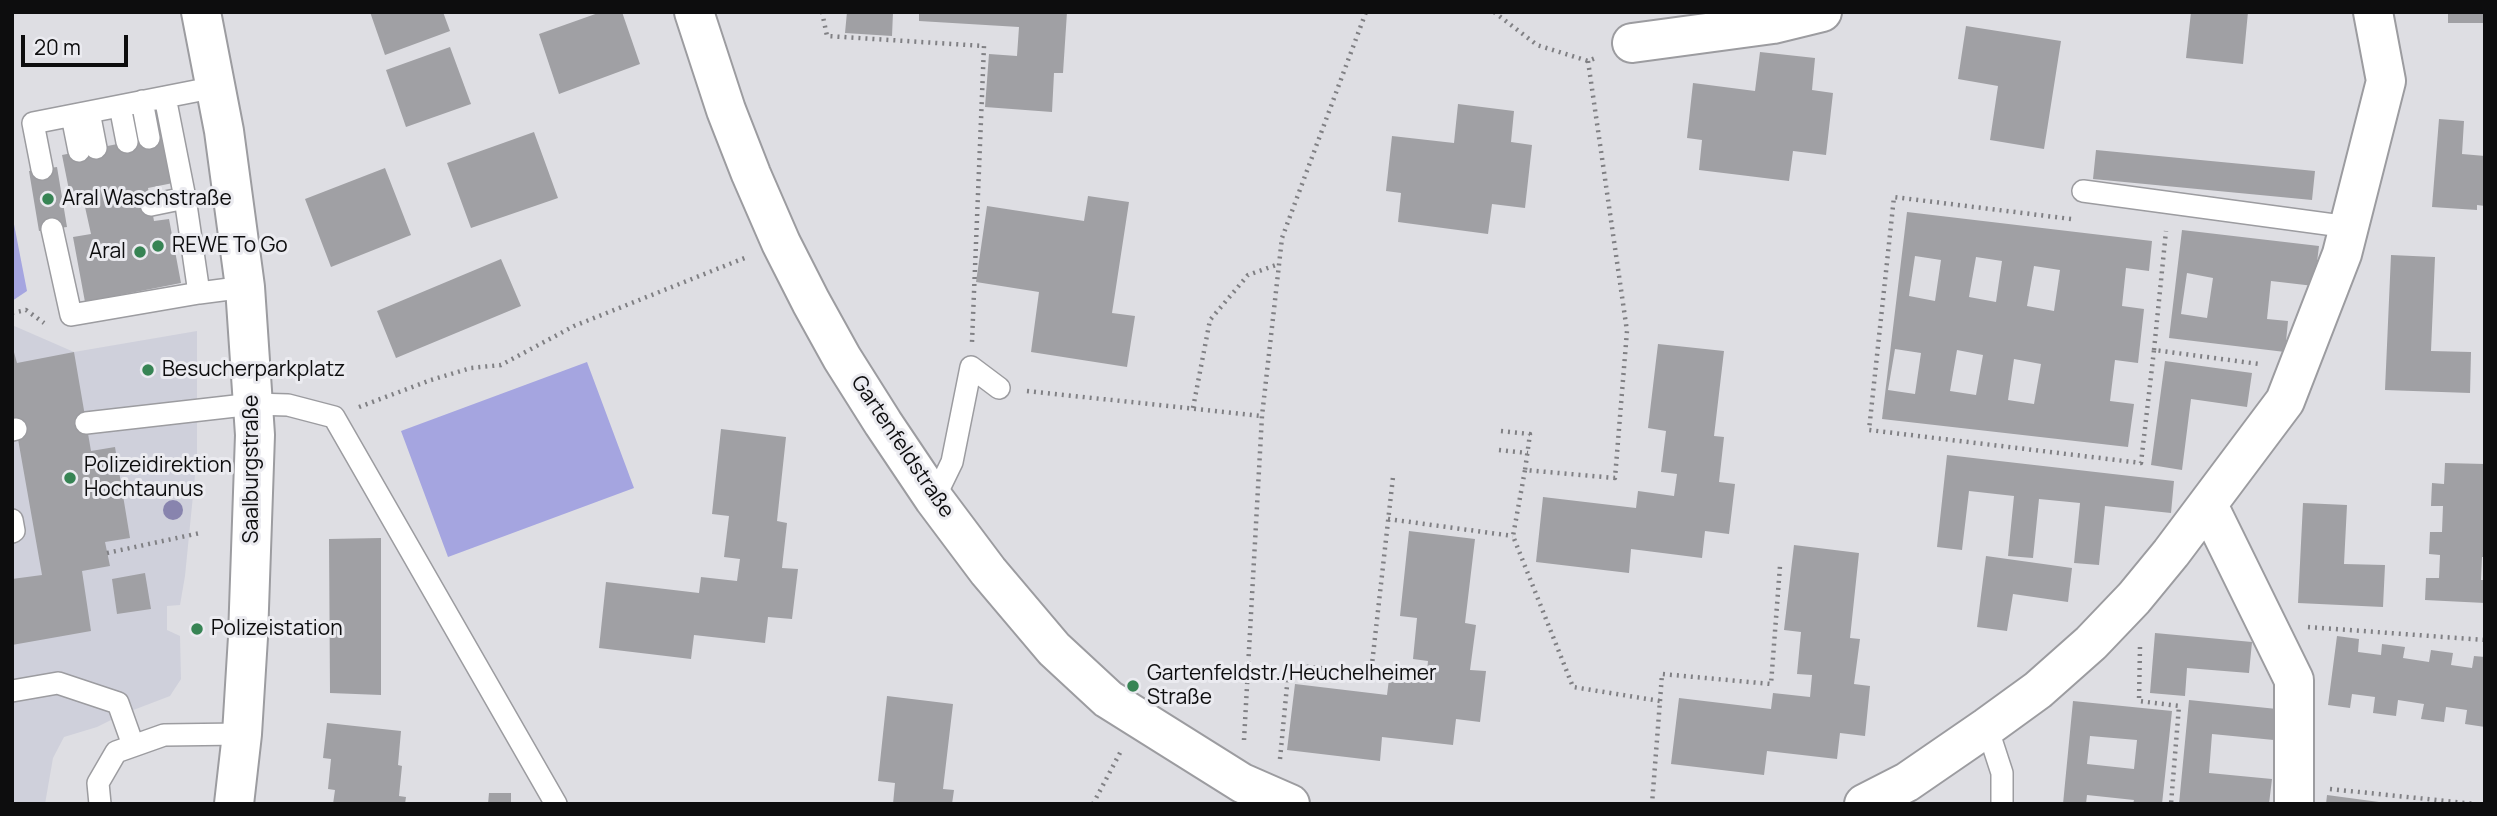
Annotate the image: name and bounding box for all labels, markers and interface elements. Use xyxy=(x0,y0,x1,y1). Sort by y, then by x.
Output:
scale bar xyxy=(24,21,131,65)
text: 20 m xyxy=(34,33,81,61)
place label: Aral Waschstraße xyxy=(62,186,232,212)
marker: Aral Waschstraße xyxy=(40,191,56,207)
place label: REWE To Go xyxy=(172,233,288,259)
marker: REWE To Go xyxy=(150,238,166,254)
place label: Aral xyxy=(89,239,126,265)
marker: Aral xyxy=(132,244,148,260)
place label: Besucherparkplatz xyxy=(162,357,345,383)
marker: Besucherparkplatz xyxy=(140,362,156,378)
street label: Gartenfeldstraße xyxy=(845,371,959,523)
street label: Saalburgstraße xyxy=(239,395,265,543)
place label: Polizeidirektion Hochtaunus xyxy=(84,453,232,503)
marker: Polizeidirektion Hochtaunus xyxy=(62,470,78,486)
place label: Polizeistation xyxy=(211,616,343,642)
marker: Polizeistation xyxy=(189,621,205,637)
place label: Gartenfeldstr./Heuchelheimer Straße xyxy=(1147,661,1437,711)
marker: Gartenfeldstr./Heuchelheimer Straße xyxy=(1125,678,1141,694)

